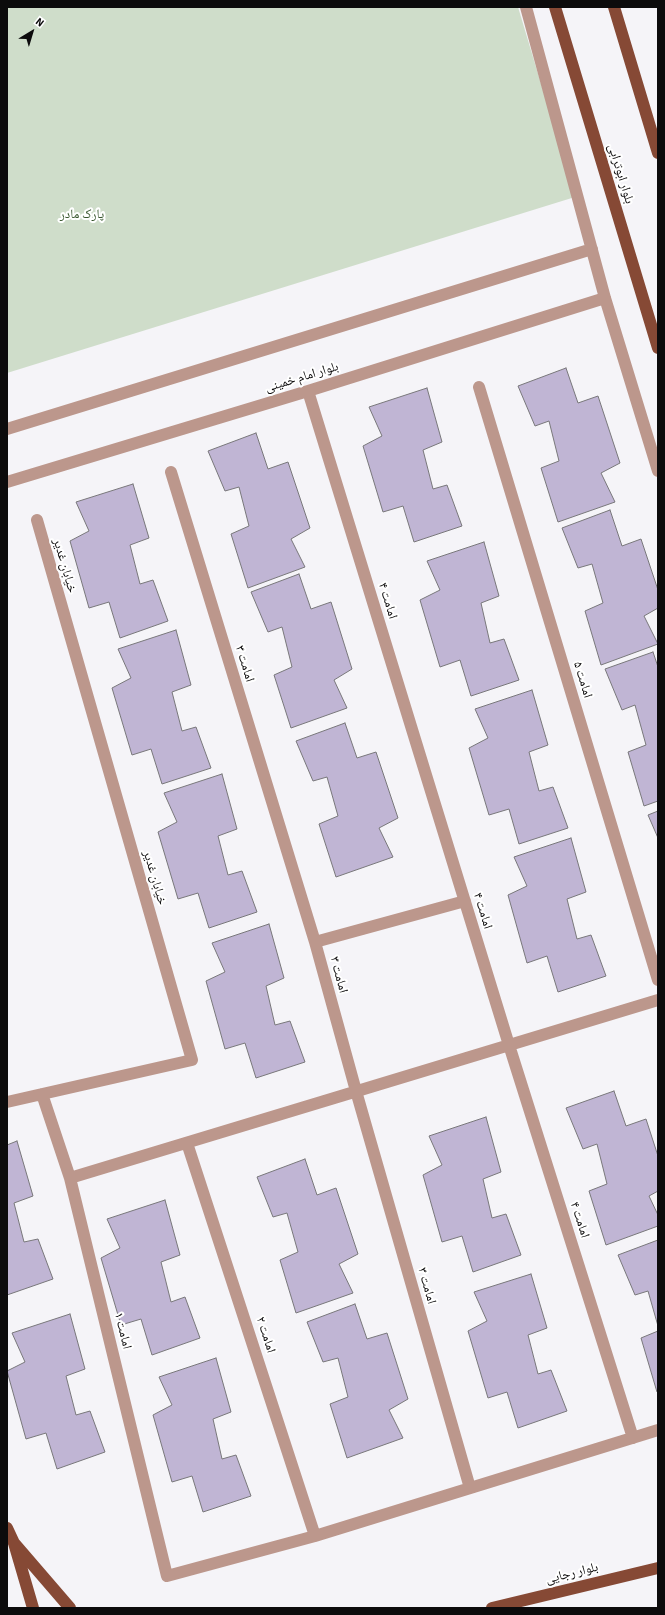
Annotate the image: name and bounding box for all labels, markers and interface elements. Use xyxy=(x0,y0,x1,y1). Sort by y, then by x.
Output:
north arrow xyxy=(12,12,52,52)
text: N xyxy=(32,14,47,30)
street label: بلوار ابوترابی xyxy=(604,142,636,206)
park label: پارک مادر xyxy=(60,207,104,223)
street label: بلوار امام خمینی xyxy=(263,359,341,397)
street label: خیابان غدیر xyxy=(49,537,79,595)
street label: امامت ۴ xyxy=(374,581,400,621)
street label: امامت ۳ xyxy=(231,644,257,684)
street label: امامت ۵ xyxy=(569,660,595,700)
street label: خیابان غدیر xyxy=(139,849,169,907)
street label: امامت ۴ xyxy=(469,891,495,931)
street label: امامت ۳ xyxy=(326,955,350,995)
street label: امامت ۴ xyxy=(566,1200,592,1240)
street label: امامت ۳ xyxy=(413,1266,439,1306)
street label: امامت ۱ xyxy=(110,1311,134,1351)
street label: امامت ۲ xyxy=(252,1315,278,1355)
street label: بلوار رجایی xyxy=(544,1560,600,1588)

